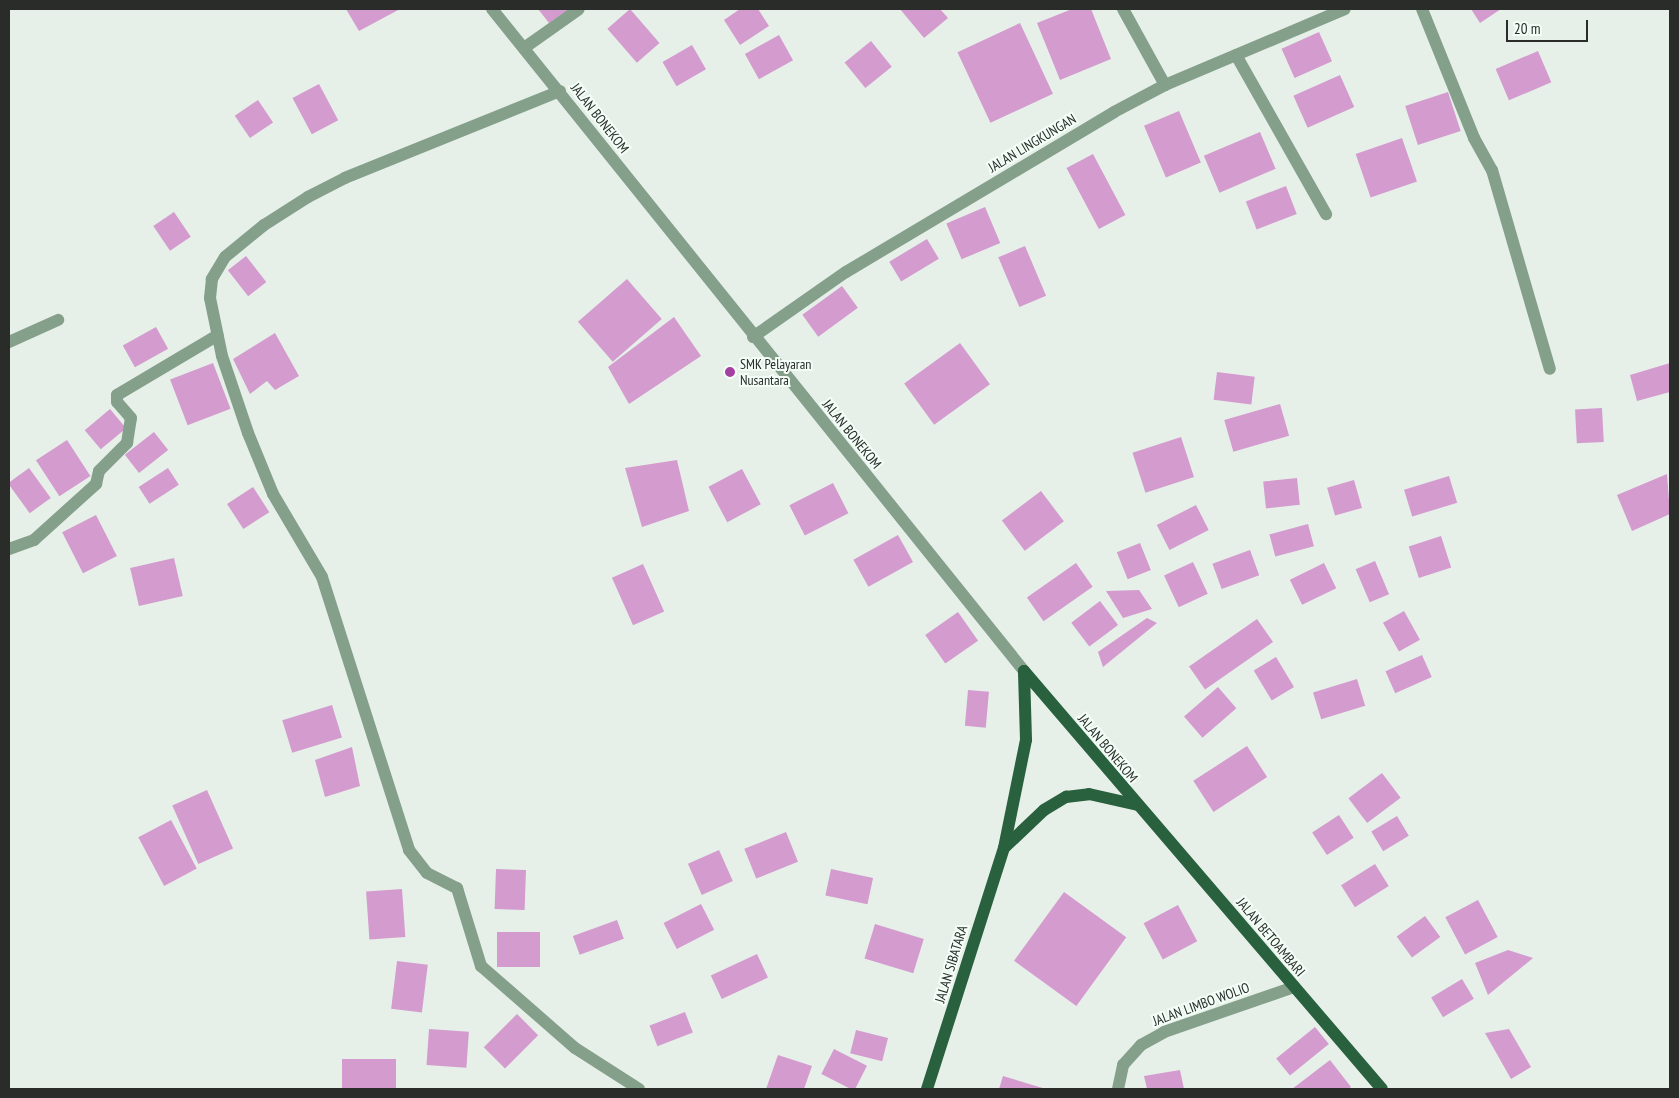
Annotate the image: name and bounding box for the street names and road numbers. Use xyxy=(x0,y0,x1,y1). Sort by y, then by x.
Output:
street label: JALAN BONEKOM xyxy=(568,80,632,156)
street label: JALAN LINGKUNGAN xyxy=(985,110,1079,176)
street label: JALAN BONEKOM xyxy=(819,396,885,472)
street label: JALAN BONEKOM xyxy=(1075,710,1141,786)
street label: JALAN BETOAMBARI xyxy=(1233,894,1309,980)
street label: JALAN SIBATARA xyxy=(931,923,971,1005)
street label: JALAN LIMBO WOLIO xyxy=(1150,979,1252,1029)

